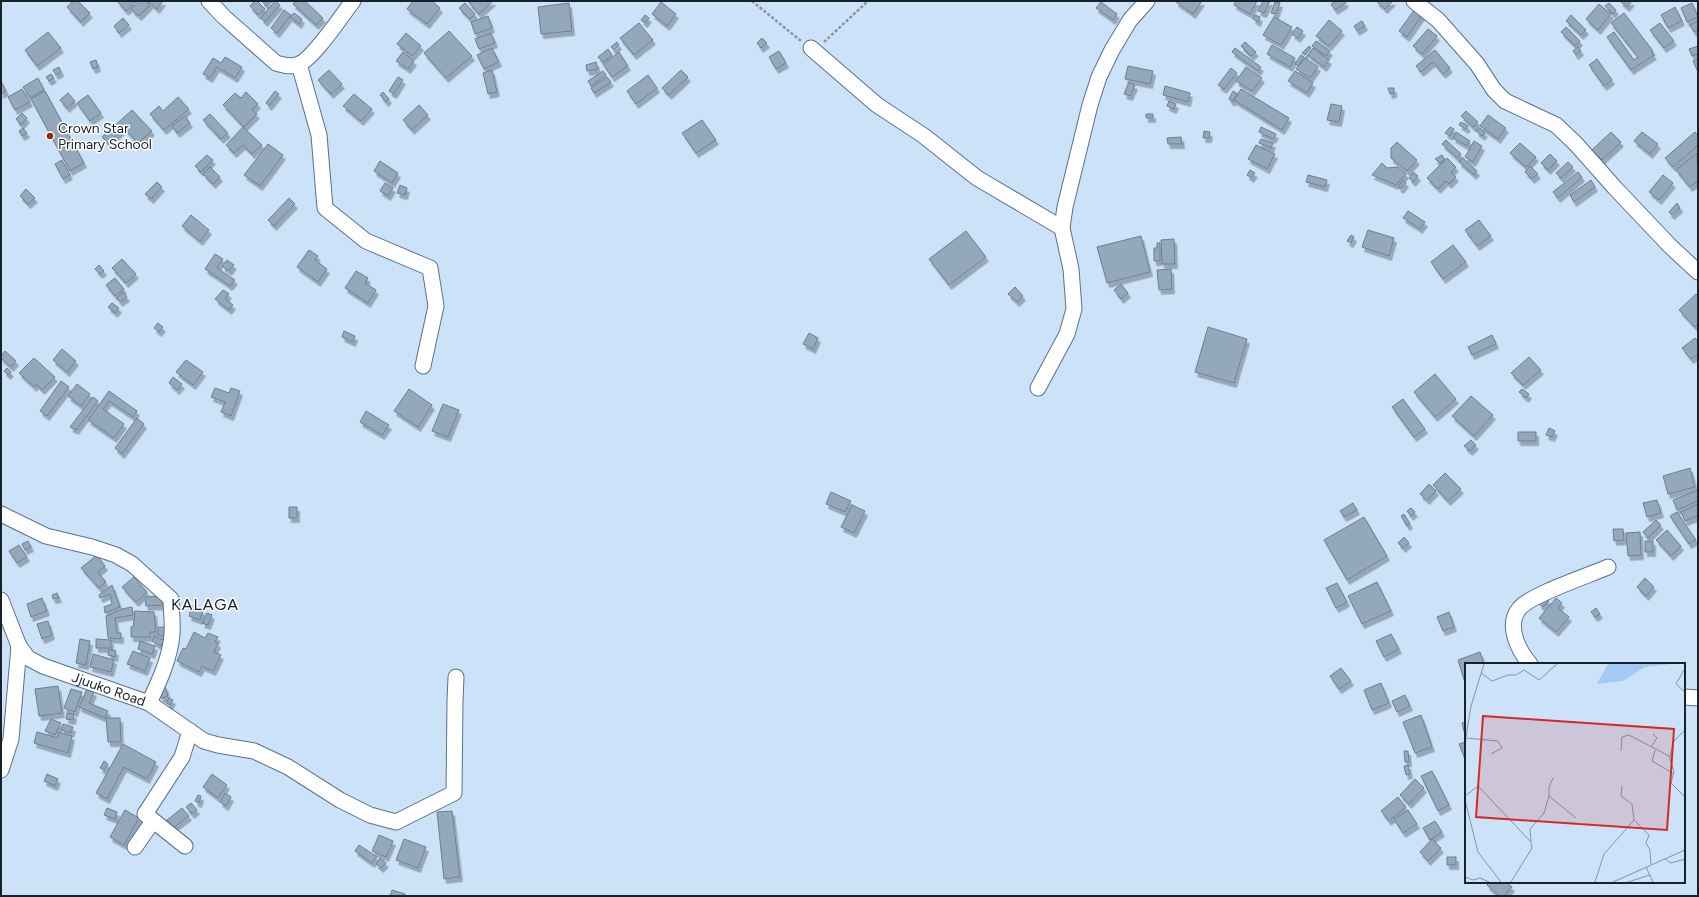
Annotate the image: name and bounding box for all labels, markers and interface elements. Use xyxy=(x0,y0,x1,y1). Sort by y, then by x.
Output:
place label: Crown Star Primary School xyxy=(58,120,152,153)
marker: Crown Star Primary School xyxy=(45,131,55,141)
district label: KALAGA xyxy=(171,595,239,614)
inset map xyxy=(1465,663,1685,883)
street label: Jjuuko Road xyxy=(70,668,148,710)

